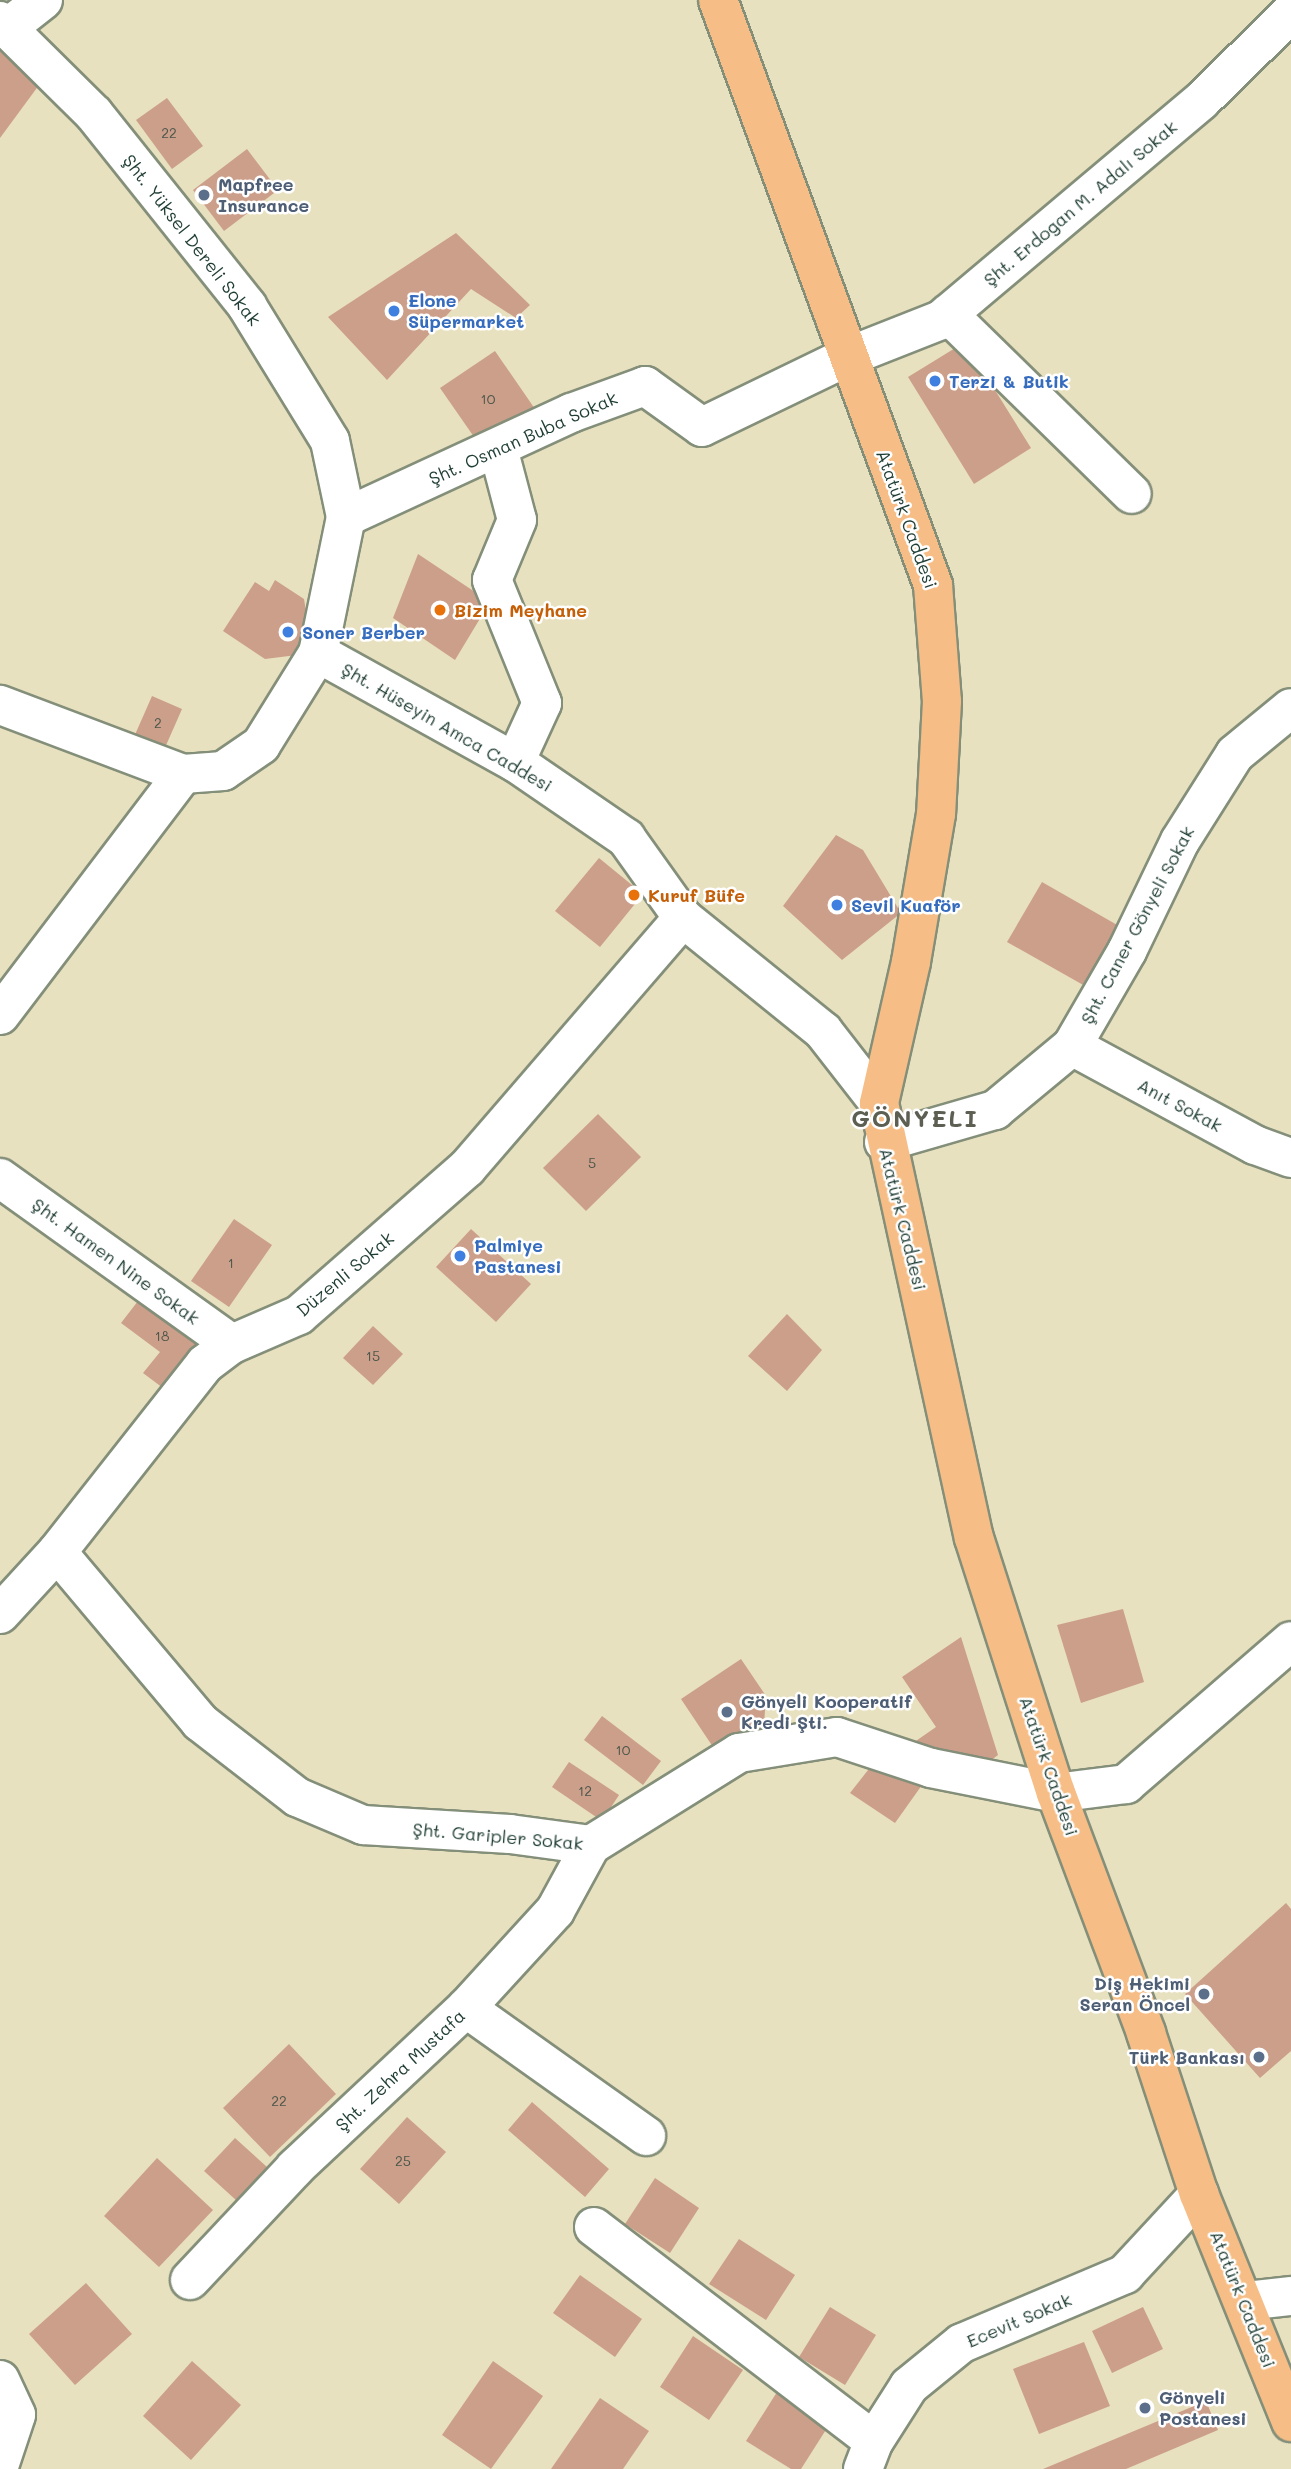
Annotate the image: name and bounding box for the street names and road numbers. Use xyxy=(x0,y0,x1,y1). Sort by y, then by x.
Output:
street label: Şht. Erdogan M. Adalı Sokak xyxy=(979,116,1181,290)
street label: Şht. Yüksel Dereli Sokak xyxy=(118,150,266,330)
street label: Şht. Osman Buba Sokak xyxy=(425,387,621,489)
street label: Atatürk Caddesi xyxy=(872,447,942,591)
street label: Şht. Hüseyin Amca Caddesi xyxy=(338,658,556,796)
street label: Şht. Caner Gönyeli Sokak xyxy=(1076,822,1198,1028)
street label: Anıt Sokak xyxy=(1134,1074,1226,1136)
street label: Atatürk Caddesi xyxy=(875,1146,931,1292)
street label: Şht. Hamen Nine Sokak xyxy=(28,1193,204,1329)
street label: Düzenli Sokak xyxy=(292,1227,398,1321)
street label: Atatürk Caddesi xyxy=(1015,1693,1083,1839)
street label: Şht. Garipler Sokak xyxy=(412,1818,584,1854)
street label: Şht. Zehra Mustafa xyxy=(331,2004,469,2136)
street label: Atatürk Caddesi xyxy=(1206,2227,1280,2371)
street label: Ecevit Sokak xyxy=(963,2288,1075,2352)

